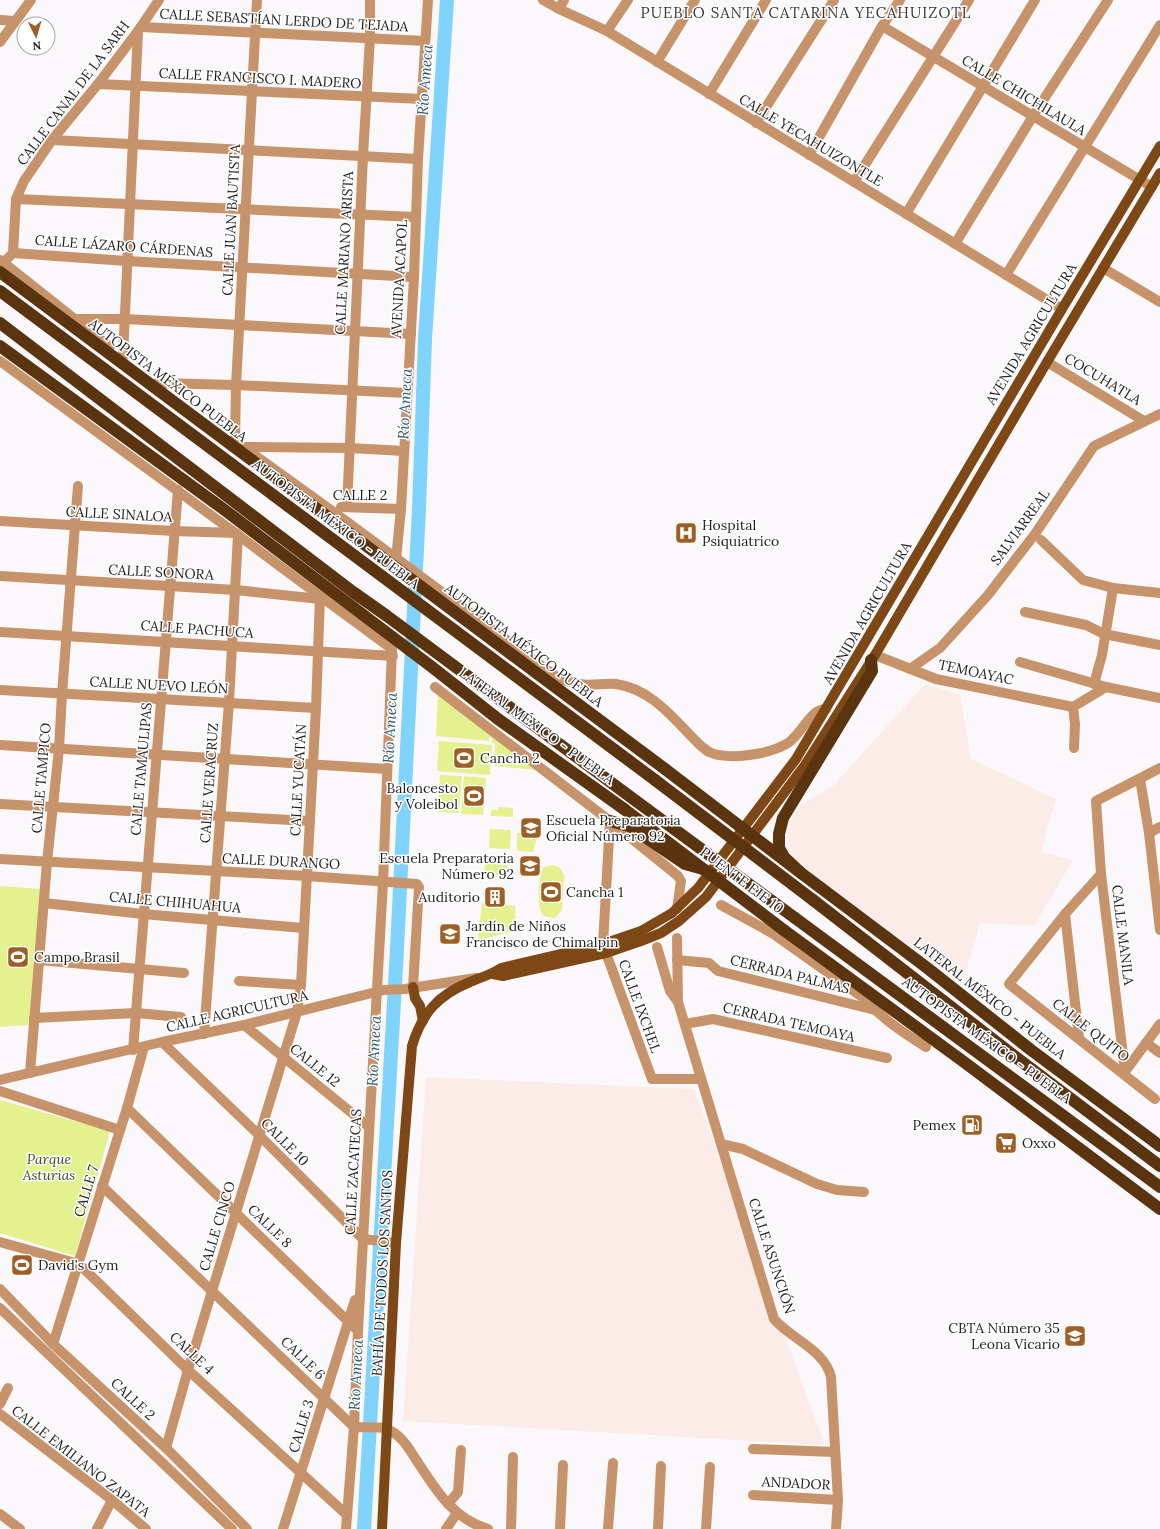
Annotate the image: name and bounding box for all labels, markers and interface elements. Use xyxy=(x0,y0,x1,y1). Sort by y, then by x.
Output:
district label: PUEBLO SANTA CATARINA YECAHUIZOTL xyxy=(641,3,971,22)
street label: CALLE SEBASTÍAN LERDO DE TEJADA xyxy=(159,4,409,36)
north arrow xyxy=(16,16,56,56)
street label: CALLE CANAL DE LA SARH xyxy=(13,17,133,169)
water label: Río Ameca xyxy=(413,43,437,116)
street label: CALLE CHICHILAULA xyxy=(958,51,1090,139)
street label: CALLE FRANCISCO I. MADERO xyxy=(158,64,362,92)
street label: CALLE YECAHUIZONTLE xyxy=(736,90,887,190)
street label: CALLE JUAN BAUTISTA xyxy=(218,144,244,296)
street label: CALLE MARIANO ARISTA xyxy=(331,171,357,335)
street label: AVENIDA ACAPOL xyxy=(387,219,411,340)
street label: CALLE LÁZARO CÁRDENAS xyxy=(34,231,214,261)
street label: AVENIDA AGRICULTURA xyxy=(981,260,1081,409)
street label: AUTOPISTA MÉXICO PUEBLA xyxy=(84,314,251,446)
street label: COCUHATLA xyxy=(1061,349,1145,409)
water label: Río Ameca xyxy=(393,367,416,440)
street label: AUTOPISTA MÉXICO - PUEBLA xyxy=(248,455,423,593)
street label: CALLE 2 xyxy=(333,486,387,504)
street label: SALVIARREAL xyxy=(986,486,1054,568)
street label: CALLE SINALOA xyxy=(65,502,173,526)
place label: Hospital Psiquiatrico xyxy=(702,516,779,550)
hospital icon: Hospital Psiquiatrico xyxy=(673,520,699,546)
street label: AVENIDA AGRICULTURA xyxy=(818,538,915,689)
street label: CALLE SONORA xyxy=(108,560,215,584)
street label: AUTOPISTA MÉXICO PUEBLA xyxy=(440,579,607,711)
street label: CALLE PACHUCA xyxy=(140,616,254,642)
street label: TEMOAYAC xyxy=(937,655,1016,689)
street label: LATERAL MÉXICO - PUEBLA xyxy=(456,663,619,789)
street label: CALLE NUEVO LEÓN xyxy=(89,672,229,698)
water label: Río Ameca xyxy=(378,691,401,764)
street label: CALLE TAMAULIPAS xyxy=(126,702,156,836)
street label: CALLE TAMPICO xyxy=(27,722,55,834)
street label: CALLE VERACRUZ xyxy=(196,722,222,844)
street label: CALLE YUCATÁN xyxy=(286,723,310,837)
sports icon: Cancha 2 xyxy=(451,745,477,771)
place label: Cancha 2 xyxy=(480,749,540,767)
place label: Baloncesto y Voleibol xyxy=(387,779,458,813)
sports icon: Baloncesto y Voleibol xyxy=(461,783,487,809)
place label: Escuela Preparatoria Oficial Número 92 xyxy=(546,811,681,845)
school or university icon: Escuela Preparatoria Oficial Número 92 xyxy=(518,815,544,841)
street label: PUENTE EJE 10 xyxy=(697,843,787,917)
street label: CALLE DURANGO xyxy=(221,849,341,873)
place label: Escuela Preparatoria Número 92 xyxy=(379,849,514,883)
school or university icon: Escuela Preparatoria Número 92 xyxy=(517,853,543,879)
sports icon: Cancha 1 xyxy=(538,879,564,905)
place label: Cancha 1 xyxy=(566,883,623,901)
building icon: Auditorio xyxy=(482,884,508,910)
street label: CALLE MANILA xyxy=(1108,884,1138,986)
street label: CALLE CHIHUAHUA xyxy=(108,887,242,917)
place label: Auditorio xyxy=(418,888,480,906)
place label: Jardín de Niños Francisco de Chimalpin xyxy=(465,917,619,951)
school or university icon: Jardín de Niños Francisco de Chimalpin xyxy=(437,921,463,947)
street label: LATERAL MÉXICO - PUEBLA xyxy=(910,933,1070,1063)
sports icon: Campo Brasil xyxy=(5,944,31,970)
place label: Campo Brasil xyxy=(34,948,120,966)
street label: CERRADA PALMAS xyxy=(728,950,852,998)
street label: CALLE IXCHEL xyxy=(615,957,665,1055)
street label: AUTOPISTA MÉXICO - PUEBLA xyxy=(898,972,1075,1108)
street label: CALLE AGRICULTURA xyxy=(164,986,310,1036)
street label: CALLE QUITO xyxy=(1049,994,1133,1066)
street label: CERRADA TEMOAYA xyxy=(721,998,857,1046)
water label: Río Ameca xyxy=(362,1014,385,1087)
street label: CALLE 12 xyxy=(286,1039,344,1091)
street label: CALLE ZACATECAS xyxy=(341,1108,365,1236)
fuel station icon: Pemex xyxy=(959,1112,985,1138)
street label: CALLE 10 xyxy=(257,1114,313,1170)
place label: Pemex xyxy=(913,1116,957,1134)
supermarket icon: Oxxo xyxy=(993,1130,1019,1156)
place label: Oxxo xyxy=(1022,1134,1056,1152)
park label: Parque Asturias xyxy=(22,1150,75,1184)
street label: CALLE 7 xyxy=(70,1162,103,1219)
street label: BAHÍA DE TODOS LOS SANTOS xyxy=(368,1169,396,1377)
street label: CALLE CINCO xyxy=(195,1179,239,1273)
street label: CALLE ASUNCIÓN xyxy=(745,1196,799,1317)
street label: CALLE 8 xyxy=(244,1200,296,1252)
sports icon: David's Gym xyxy=(9,1252,35,1278)
place label: David's Gym xyxy=(38,1256,119,1274)
place label: CBTA Número 35 Leona Vicario xyxy=(948,1319,1060,1353)
school or university icon: CBTA Número 35 Leona Vicario xyxy=(1062,1323,1088,1349)
street label: CALLE 4 xyxy=(166,1328,218,1378)
street label: CALLE 6 xyxy=(277,1332,329,1384)
water label: Río Ameca xyxy=(344,1338,367,1411)
street label: CALLE 2 xyxy=(107,1374,159,1424)
street label: CALLE 3 xyxy=(284,1397,318,1455)
street label: CALLE EMILIANO ZAPATA xyxy=(8,1401,154,1521)
street label: ANDADOR xyxy=(760,1472,831,1494)

